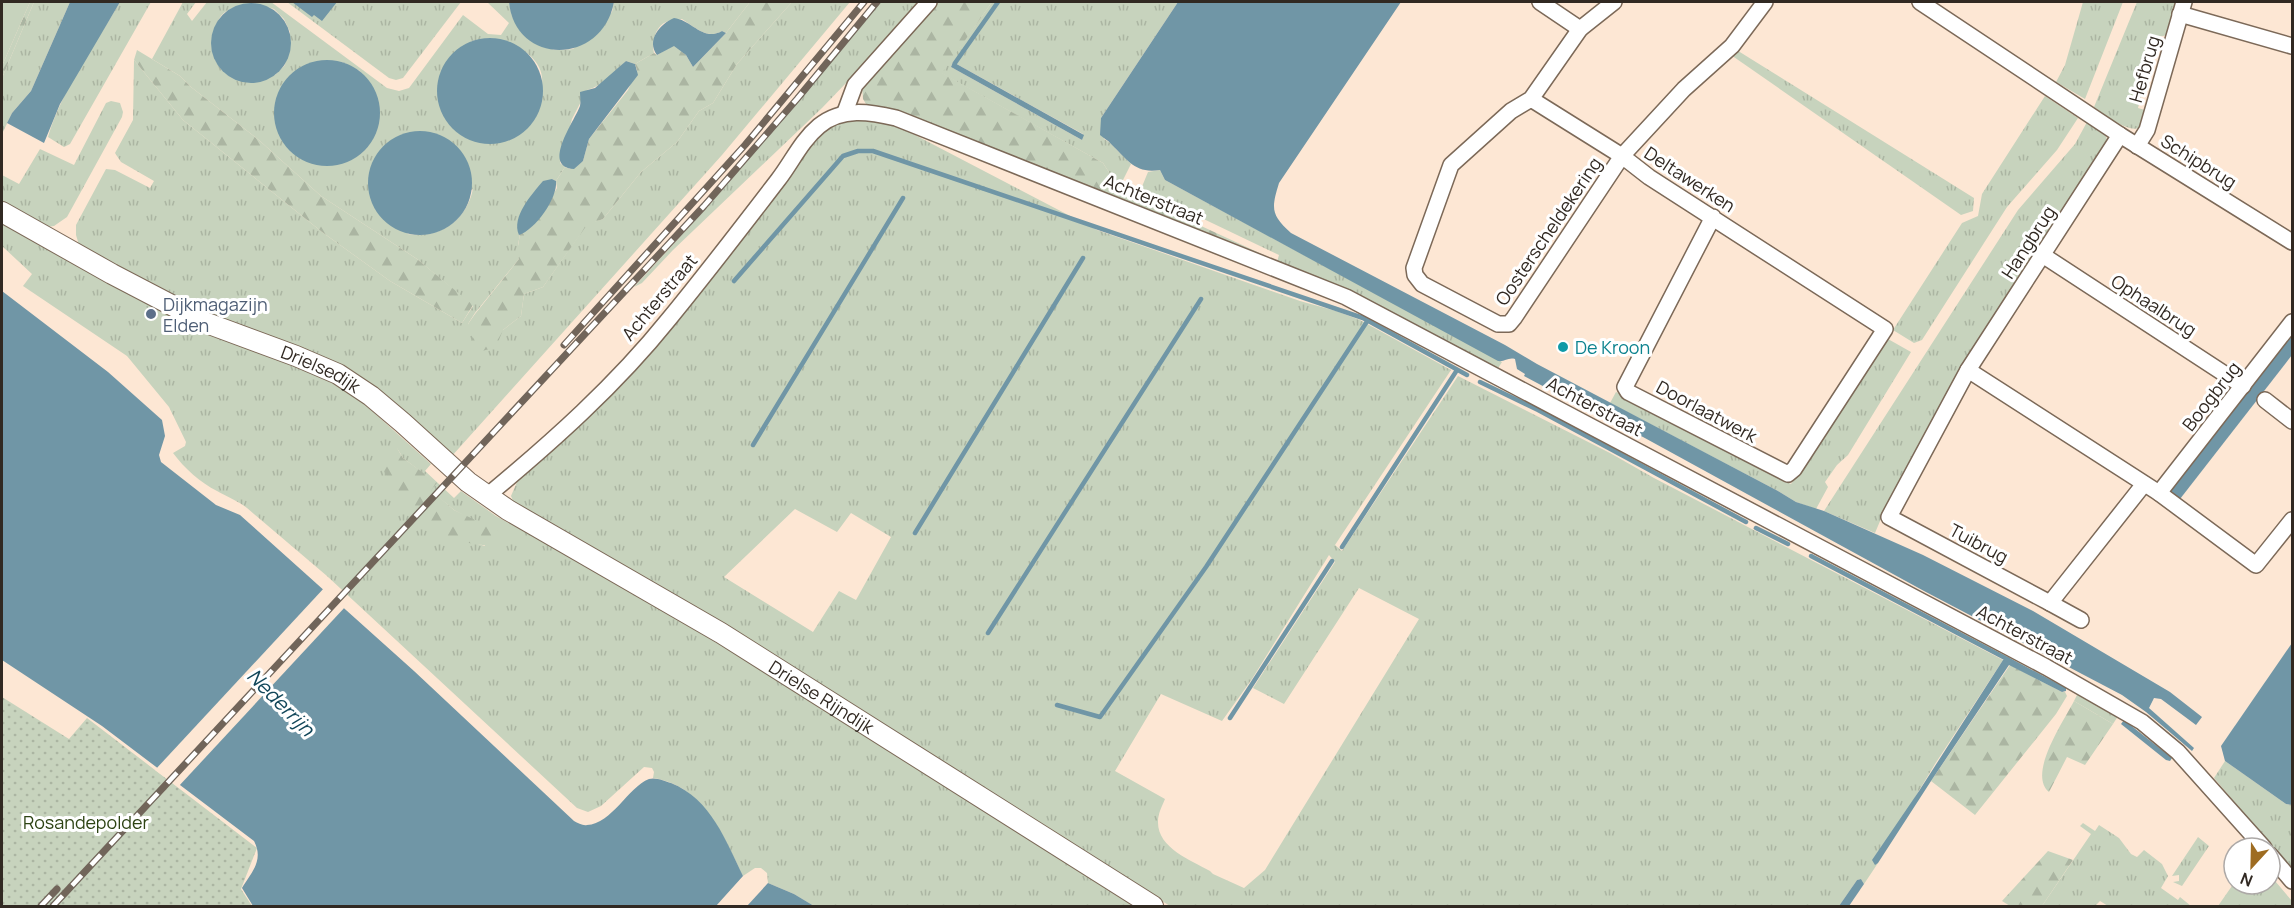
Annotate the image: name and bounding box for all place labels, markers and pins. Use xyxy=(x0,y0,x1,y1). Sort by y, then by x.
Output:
place label: Dijkmagazijn Elden xyxy=(163,292,268,337)
marker: Dijkmagazijn Elden xyxy=(144,307,158,321)
place label: De Kroon xyxy=(1575,335,1650,359)
marker: De Kroon xyxy=(1556,340,1570,354)

